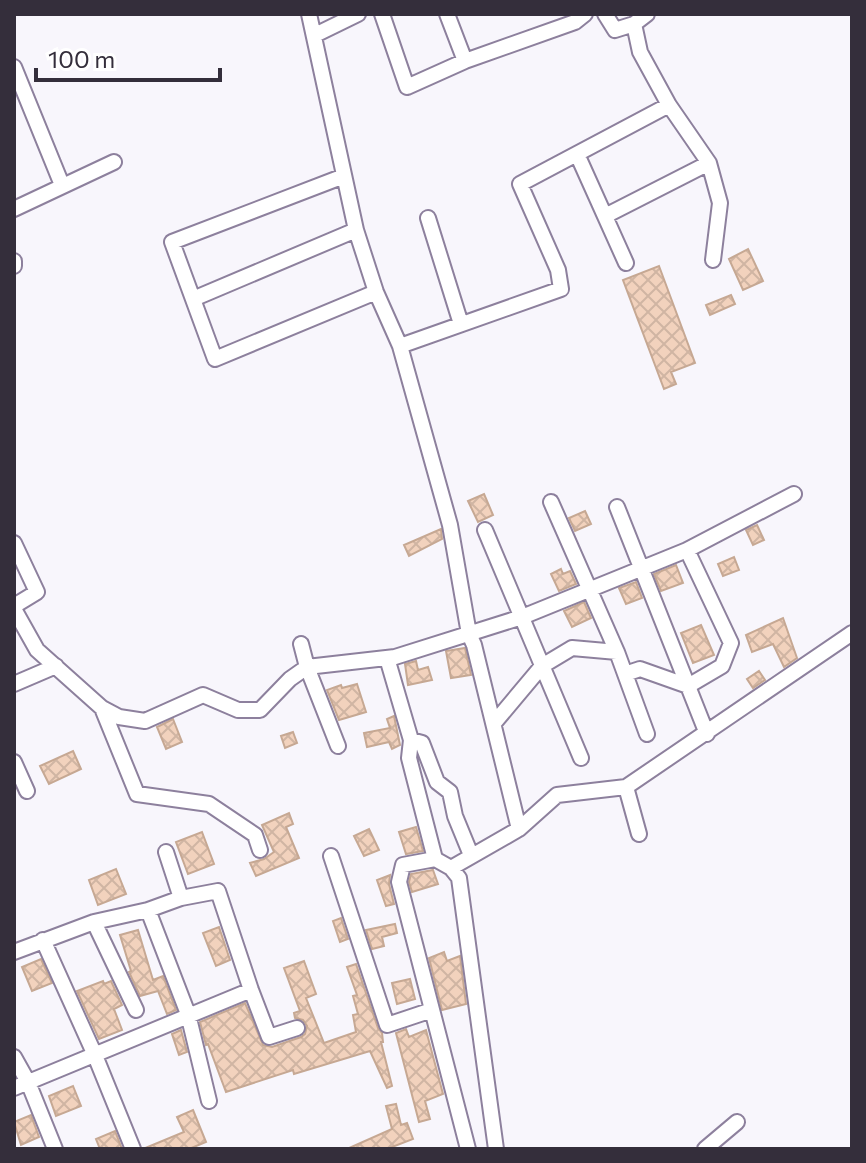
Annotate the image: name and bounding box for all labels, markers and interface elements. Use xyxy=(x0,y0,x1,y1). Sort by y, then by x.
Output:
scale bar xyxy=(36,32,220,82)
text: 100 m xyxy=(48,44,115,73)

